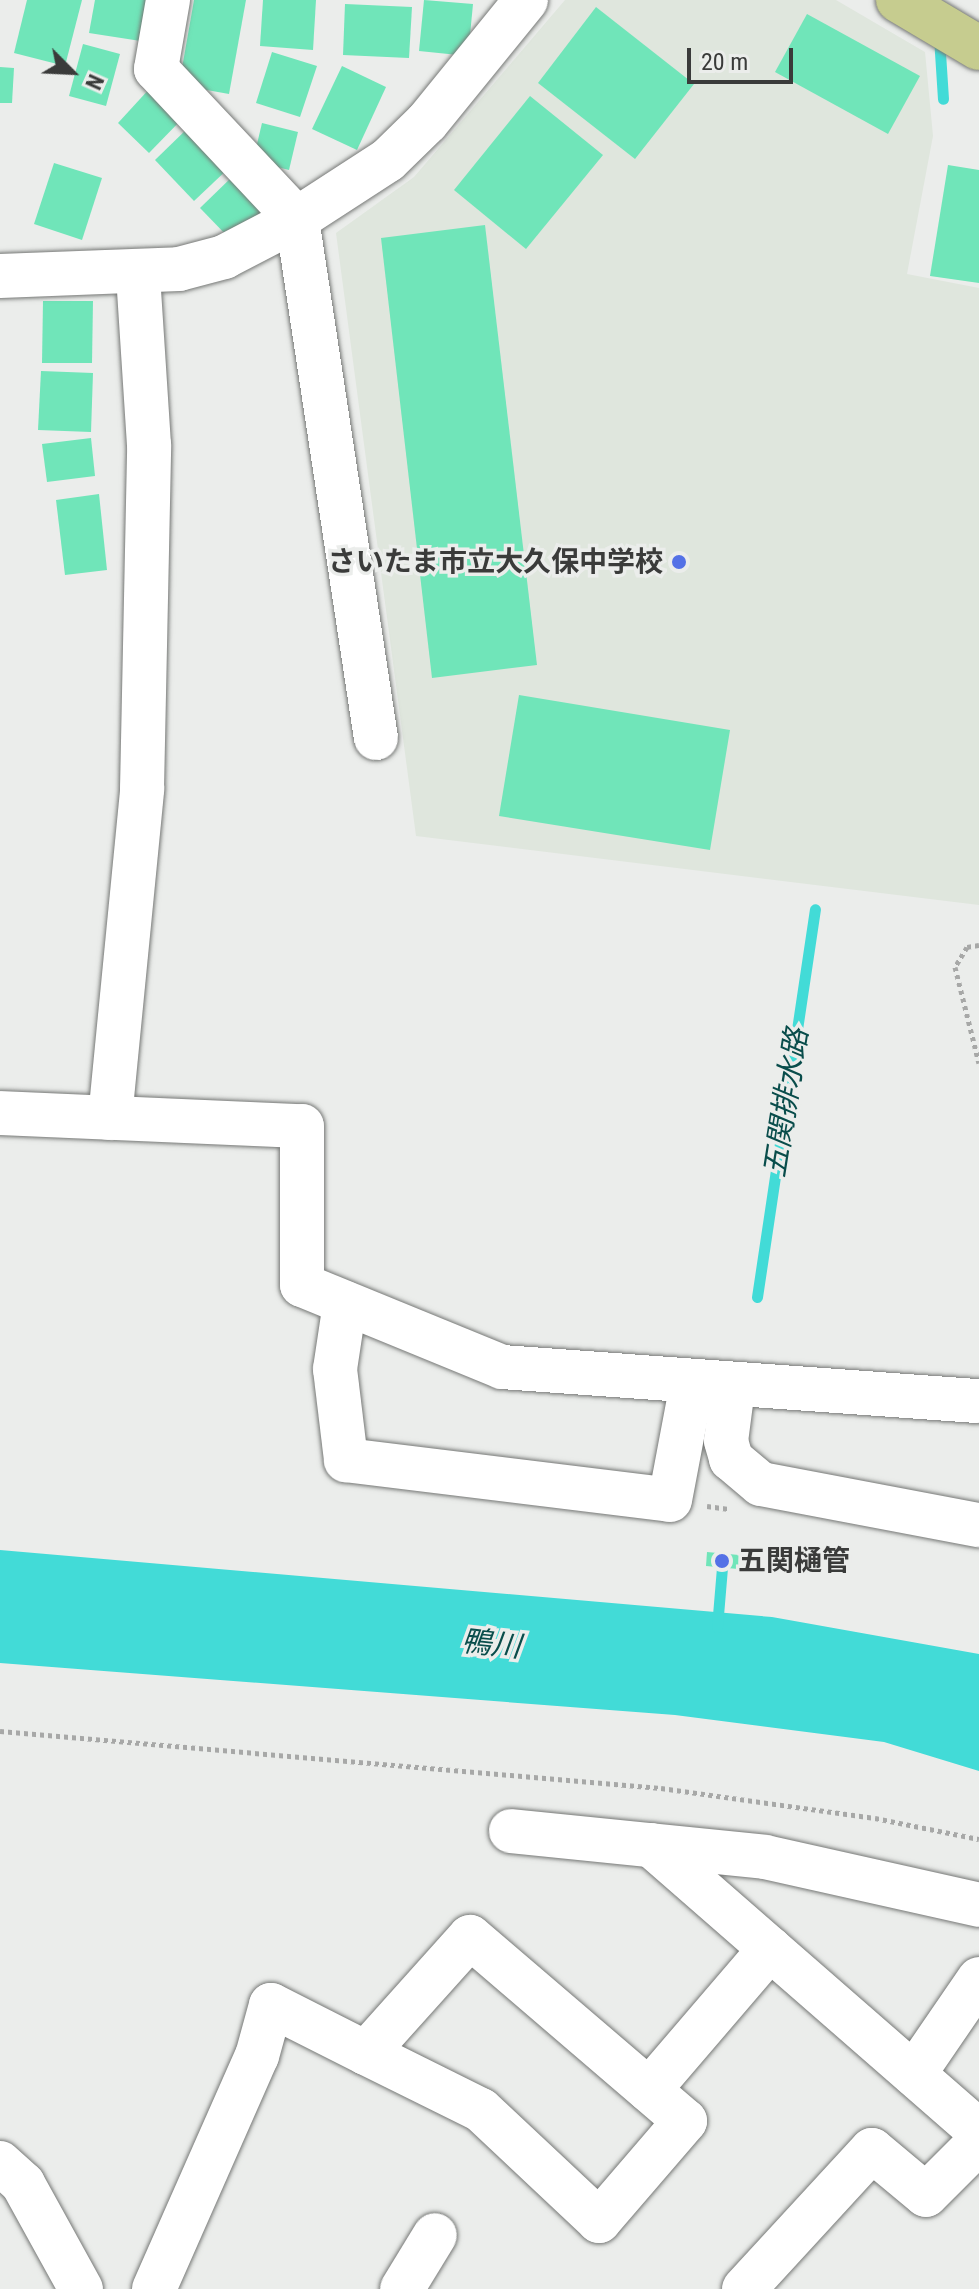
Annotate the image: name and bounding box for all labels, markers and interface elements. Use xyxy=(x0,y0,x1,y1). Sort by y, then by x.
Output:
north arrow xyxy=(32,32,112,112)
scale bar xyxy=(691,32,797,82)
text: 20 m xyxy=(701,48,748,76)
text: N xyxy=(80,71,109,93)
place label: さいたま市立大久保中学校 xyxy=(327,545,663,579)
marker: さいたま市立大久保中学校 xyxy=(670,553,688,571)
water label: 五関排水路 xyxy=(756,1026,816,1180)
place label: 五関樋管 xyxy=(738,1544,850,1578)
marker: 五関樋管 xyxy=(713,1552,731,1570)
water label: 鴨川 xyxy=(459,1623,523,1665)

